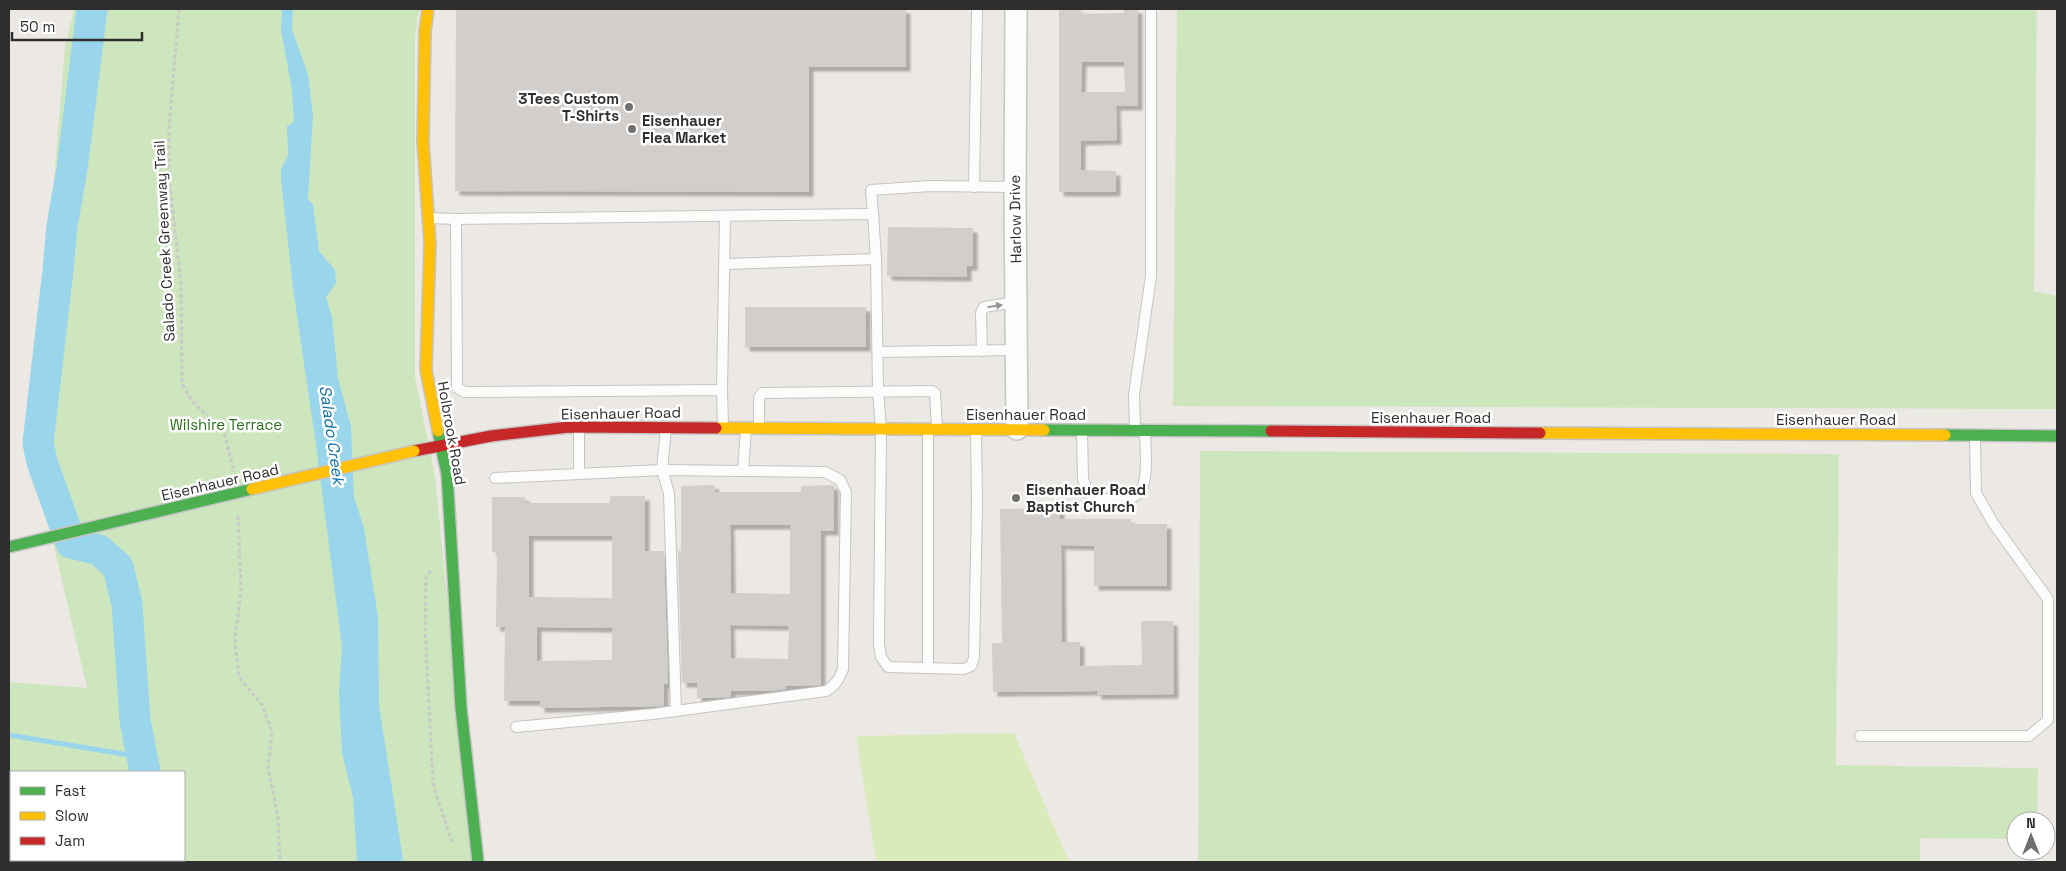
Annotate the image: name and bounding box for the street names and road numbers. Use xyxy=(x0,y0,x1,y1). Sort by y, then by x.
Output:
street label: Salado Creek Greenway Trail xyxy=(149,140,179,342)
street label: Harlow Drive xyxy=(1005,174,1025,264)
street label: Holbrook Road xyxy=(434,380,470,486)
street label: Eisenhauer Road xyxy=(561,402,681,424)
street label: Eisenhauer Road xyxy=(966,405,1086,424)
street label: Eisenhauer Road xyxy=(1371,408,1491,427)
street label: Eisenhauer Road xyxy=(1776,410,1896,429)
street label: Eisenhauer Road xyxy=(159,459,281,505)

